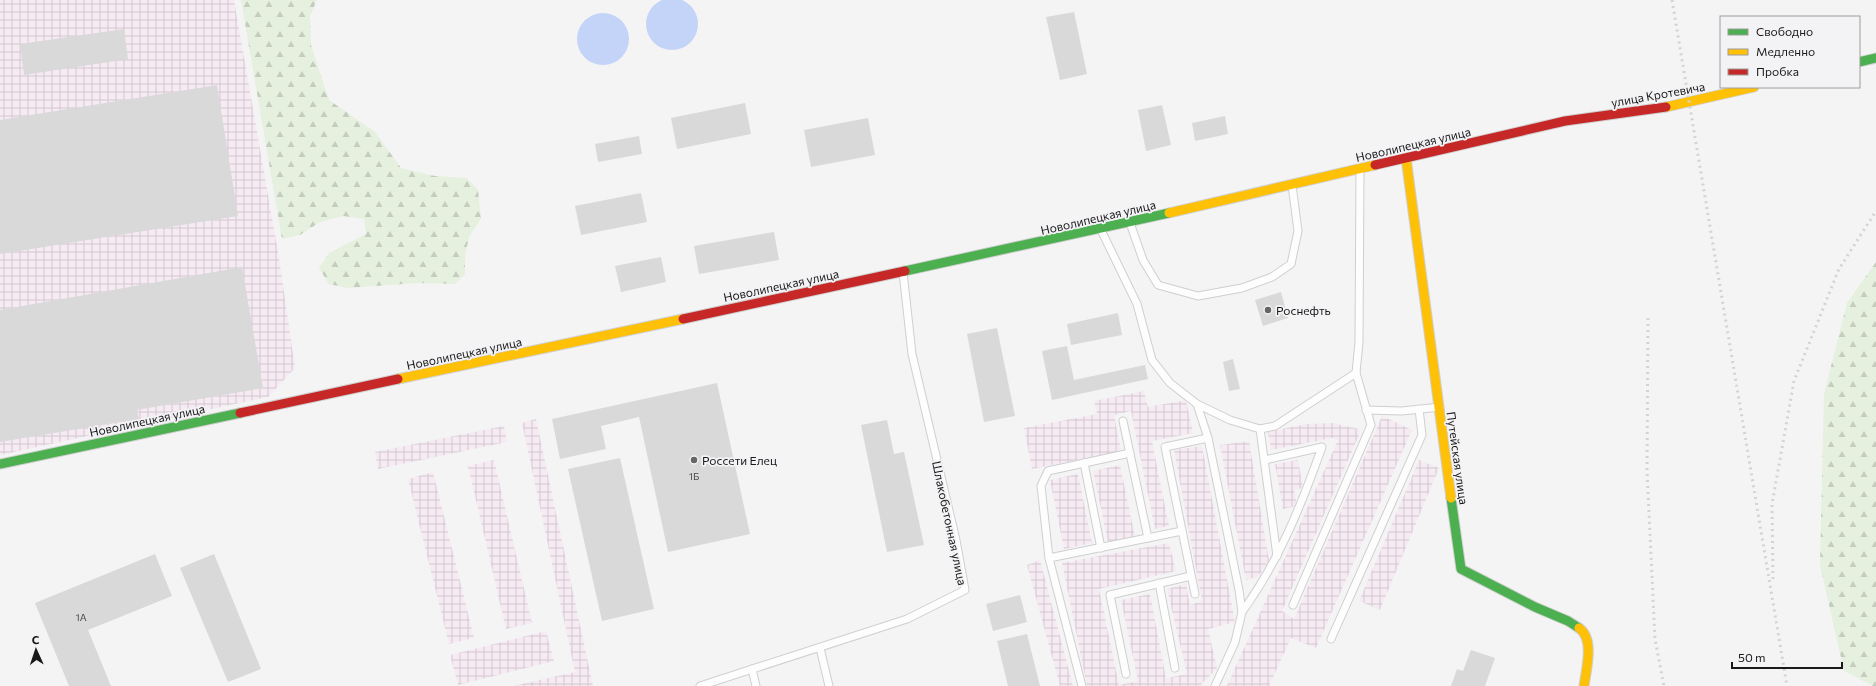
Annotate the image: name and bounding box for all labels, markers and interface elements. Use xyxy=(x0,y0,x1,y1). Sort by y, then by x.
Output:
legend xyxy=(1720,16,1860,88)
text: Свободно xyxy=(1756,24,1813,38)
text: Медленно xyxy=(1756,44,1815,58)
text: Пробка xyxy=(1756,64,1799,78)
street label: улица Кротевича xyxy=(1610,79,1706,109)
street label: Новолипецкая улица xyxy=(1354,124,1472,164)
street label: Новолипецкая улица xyxy=(1039,197,1157,237)
street label: Новолипецкая улица xyxy=(722,266,840,304)
place label: Роснефть xyxy=(1276,303,1331,317)
marker: Роснефть xyxy=(1263,305,1273,315)
street label: Новолипецкая улица xyxy=(405,334,523,372)
street label: Новолипецкая улица xyxy=(88,401,206,439)
street label: Путейская улица xyxy=(1445,411,1471,505)
place label: Россети Елец xyxy=(702,453,777,467)
marker: Россети Елец xyxy=(689,455,699,465)
street label: Шлакобетонная улица xyxy=(930,460,970,586)
house number: 1Б xyxy=(689,470,699,482)
house number: 1А xyxy=(75,611,87,623)
north arrow xyxy=(16,630,56,670)
text: С xyxy=(31,633,40,646)
scale bar xyxy=(1732,644,1842,670)
text: 50 m xyxy=(1738,650,1766,664)

